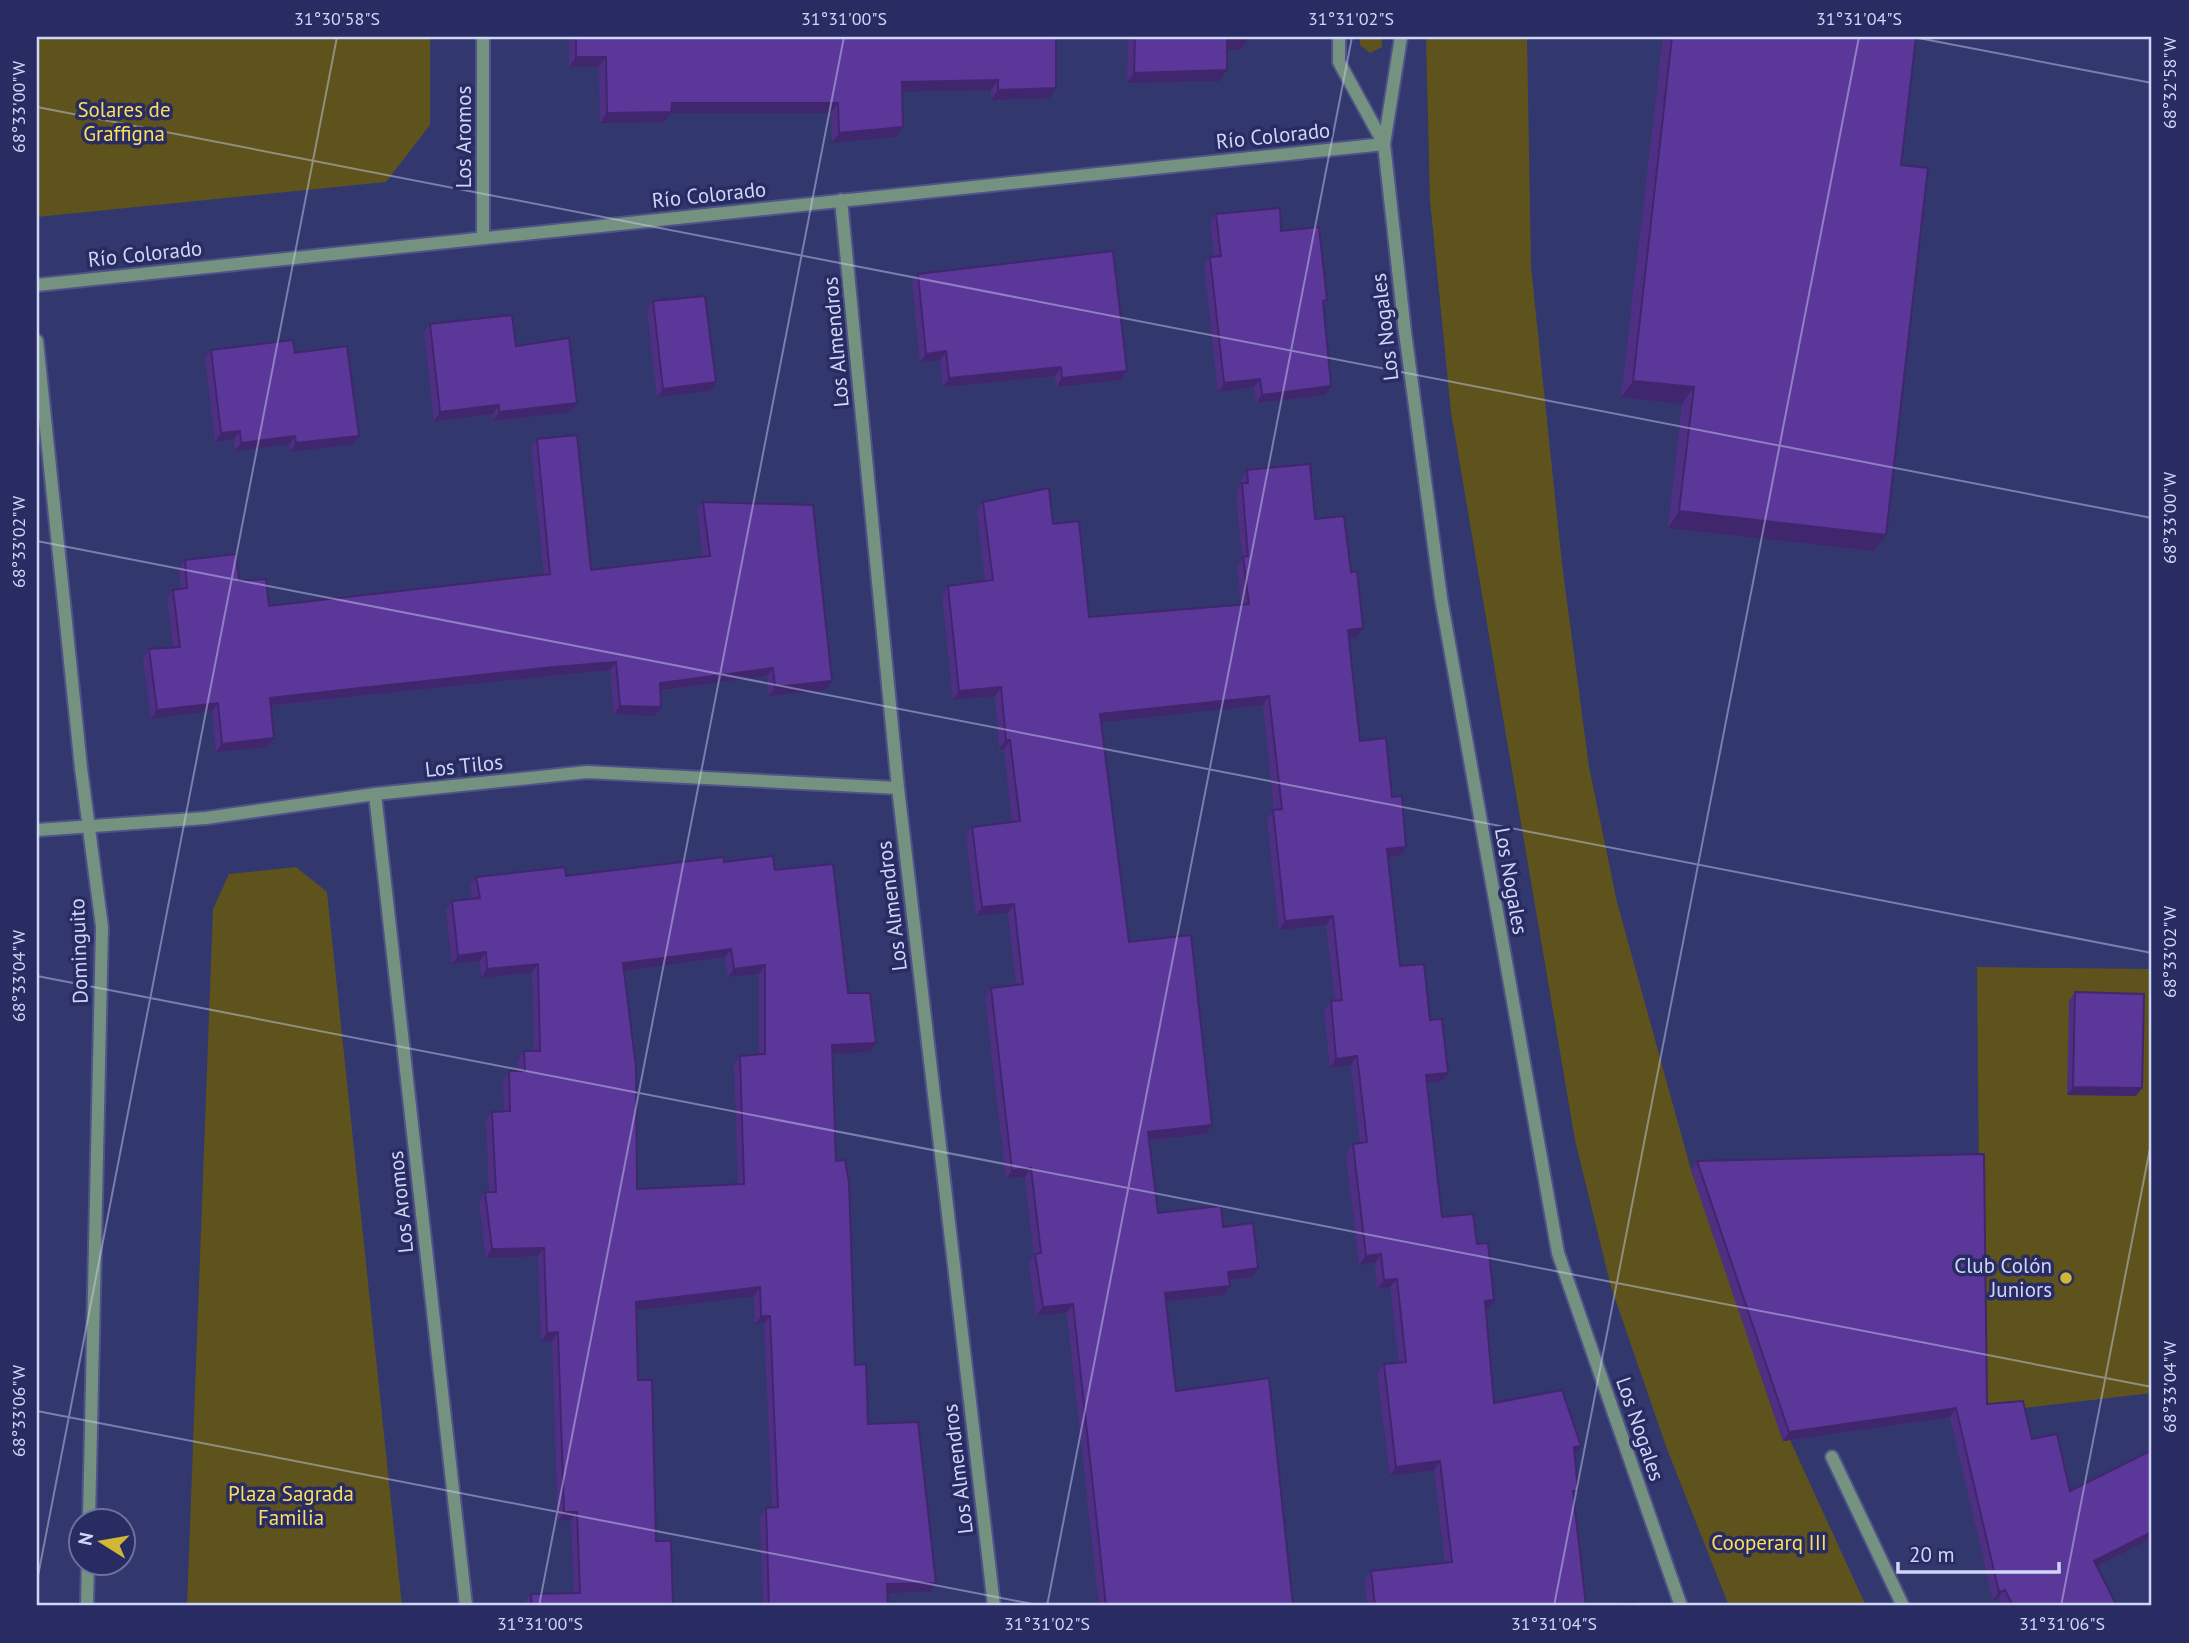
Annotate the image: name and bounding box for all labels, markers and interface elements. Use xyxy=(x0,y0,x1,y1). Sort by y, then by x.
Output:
text: 31°30'58"S xyxy=(294,7,380,30)
text: 31°31'00"S xyxy=(801,7,887,30)
text: 31°31'02"S xyxy=(1308,7,1394,30)
text: 31°31'04"S xyxy=(1816,7,1902,30)
text: 68°32'58"W xyxy=(2158,37,2181,129)
text: 68°33'00"W xyxy=(7,61,30,153)
street label: Los Aromos xyxy=(450,86,477,188)
park label: Solares de Graffigna xyxy=(77,96,171,147)
street label: Río Colorado xyxy=(1214,116,1331,155)
street label: Río Colorado xyxy=(650,175,767,214)
street label: Río Colorado xyxy=(86,234,203,273)
street label: Los Nogales xyxy=(1365,272,1404,382)
street label: Los Almendros xyxy=(816,276,855,408)
text: 68°33'00"W xyxy=(2158,472,2181,564)
text: 68°33'02"W xyxy=(7,496,30,588)
street label: Los Tilos xyxy=(424,748,504,783)
street label: Los Nogales xyxy=(1489,825,1534,936)
street label: Los Almendros xyxy=(870,839,913,973)
street label: Dominguito xyxy=(63,898,94,1004)
text: 68°33'02"W xyxy=(2158,906,2181,998)
text: 68°33'04"W xyxy=(7,930,30,1022)
street label: Los Aromos xyxy=(382,1150,419,1254)
place label: Club Colón Juniors xyxy=(1954,1252,2052,1303)
marker: Club Colón Juniors xyxy=(2058,1270,2074,1286)
text: 68°33'04"W xyxy=(2158,1341,2181,1433)
text: 68°33'06"W xyxy=(7,1365,30,1457)
street label: Los Nogales xyxy=(1610,1373,1671,1484)
street label: Los Almendros xyxy=(936,1402,979,1536)
park label: Plaza Sagrada Familia xyxy=(228,1480,354,1531)
north arrow xyxy=(66,1506,136,1576)
park label: Cooperarq III xyxy=(1711,1529,1827,1556)
text: N xyxy=(72,1530,98,1547)
scale bar xyxy=(1898,1531,2060,1575)
text: 20 m xyxy=(1909,1541,1955,1568)
text: 31°31'00"S xyxy=(497,1612,583,1635)
text: 31°31'02"S xyxy=(1004,1612,1090,1635)
text: 31°31'04"S xyxy=(1511,1612,1597,1635)
text: 31°31'06"S xyxy=(2019,1612,2105,1635)

